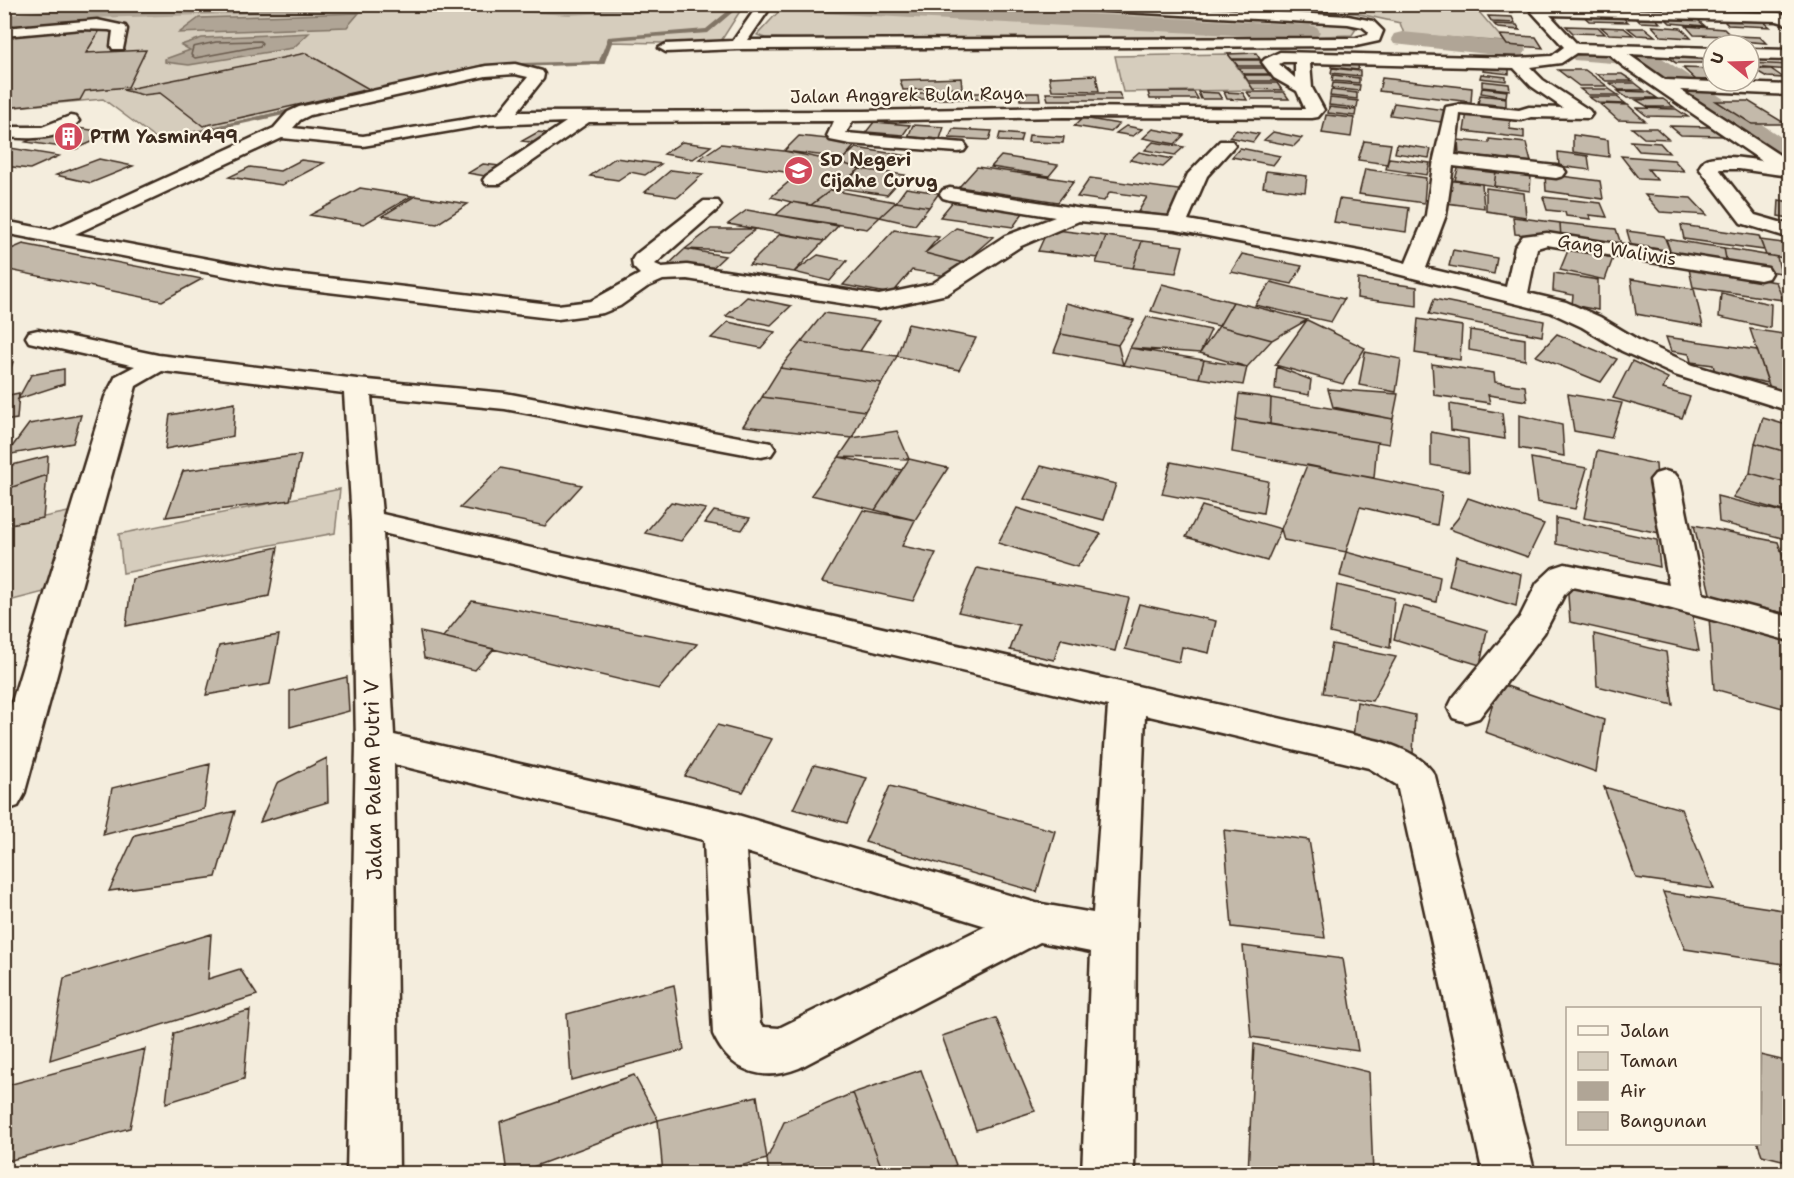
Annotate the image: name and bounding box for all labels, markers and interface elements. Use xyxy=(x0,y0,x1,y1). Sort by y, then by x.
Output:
north arrow xyxy=(1701,33,1761,93)
text: U xyxy=(1706,50,1729,67)
street label: Jalan Anggrek Bulan Raya xyxy=(790,81,1024,109)
building icon: PTM Yasmin499 xyxy=(53,121,85,153)
place label: PTM Yasmin499 xyxy=(90,125,238,149)
place label: SD Negeri Cijahe Curug xyxy=(820,148,938,193)
school or university icon: SD Negeri Cijahe Curug xyxy=(783,154,815,186)
street label: Gang Waliwis xyxy=(1556,229,1678,271)
street label: Jalan Palem Putri V xyxy=(357,679,389,881)
legend xyxy=(1566,1007,1761,1145)
text: Jalan xyxy=(1620,1019,1669,1043)
text: Taman xyxy=(1620,1049,1678,1073)
text: Air xyxy=(1620,1079,1646,1103)
text: Bangunan xyxy=(1620,1109,1707,1133)

